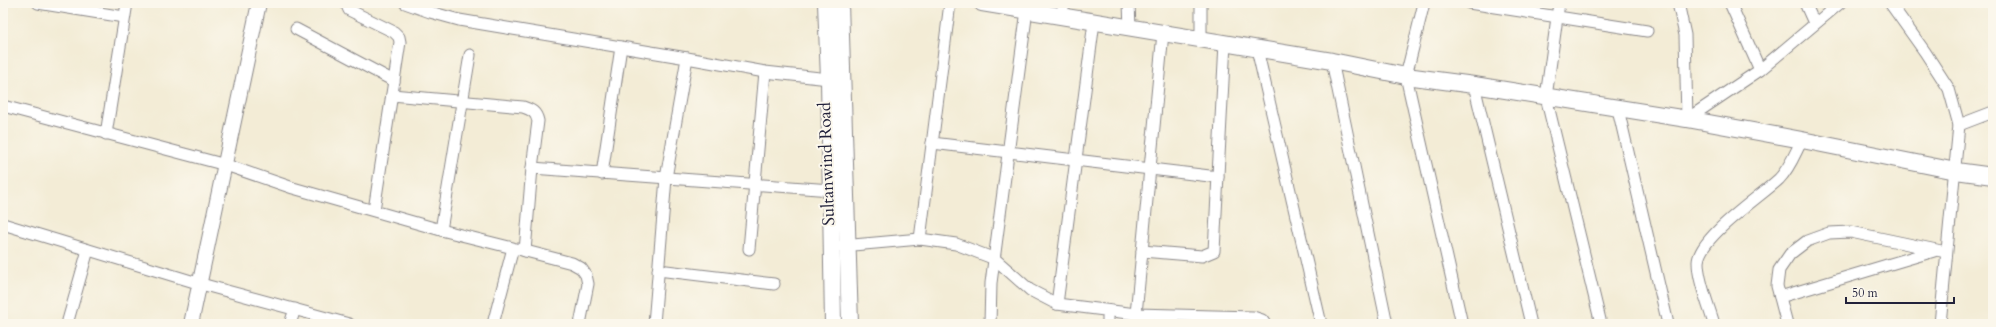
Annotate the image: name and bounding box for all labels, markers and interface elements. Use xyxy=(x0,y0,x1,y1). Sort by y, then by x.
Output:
street label: Sultanwind Road xyxy=(813,102,840,226)
scale bar xyxy=(1846,279,1954,305)
text: 50 m xyxy=(1852,285,1879,301)

